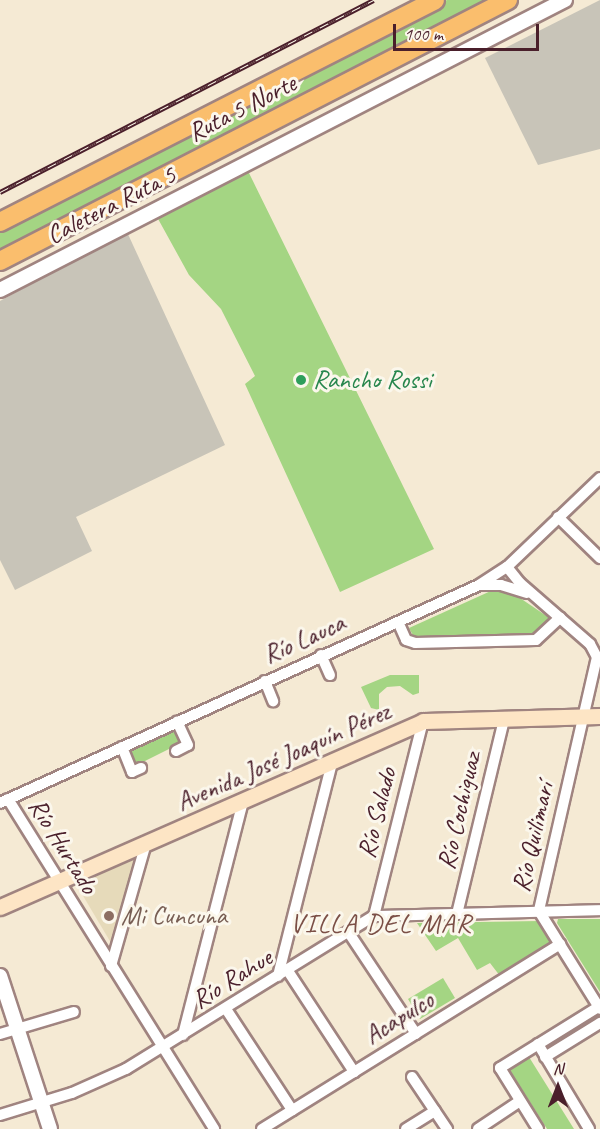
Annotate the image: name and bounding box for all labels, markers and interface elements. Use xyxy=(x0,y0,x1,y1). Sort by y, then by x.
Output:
scale bar xyxy=(396,12,542,50)
text: 100 m xyxy=(404,23,443,45)
street label: Ruta 5 Norte xyxy=(183,67,301,149)
street label: Caletera Ruta 5 xyxy=(41,159,181,251)
place label: Rancho Rossi xyxy=(313,364,432,396)
marker: Rancho Rossi xyxy=(294,373,308,387)
street label: Río Lauca xyxy=(258,607,350,671)
street label: Avenida José Joaquín Pérez xyxy=(171,696,395,818)
street label: Río Cochiguaz xyxy=(430,749,488,873)
street label: Río Salado xyxy=(351,764,403,862)
street label: Río Quilimarí xyxy=(505,779,561,895)
street label: Río Hurtado xyxy=(22,793,104,899)
place label: Mi Cuncuna xyxy=(121,900,226,932)
district label: VILLA DEL MAR xyxy=(291,908,471,940)
marker: Mi Cuncuna xyxy=(102,909,116,923)
street label: Río Rahue xyxy=(186,942,278,1016)
street label: Acapulco xyxy=(359,985,439,1051)
north arrow xyxy=(528,1057,588,1117)
text: N xyxy=(553,1059,563,1079)

